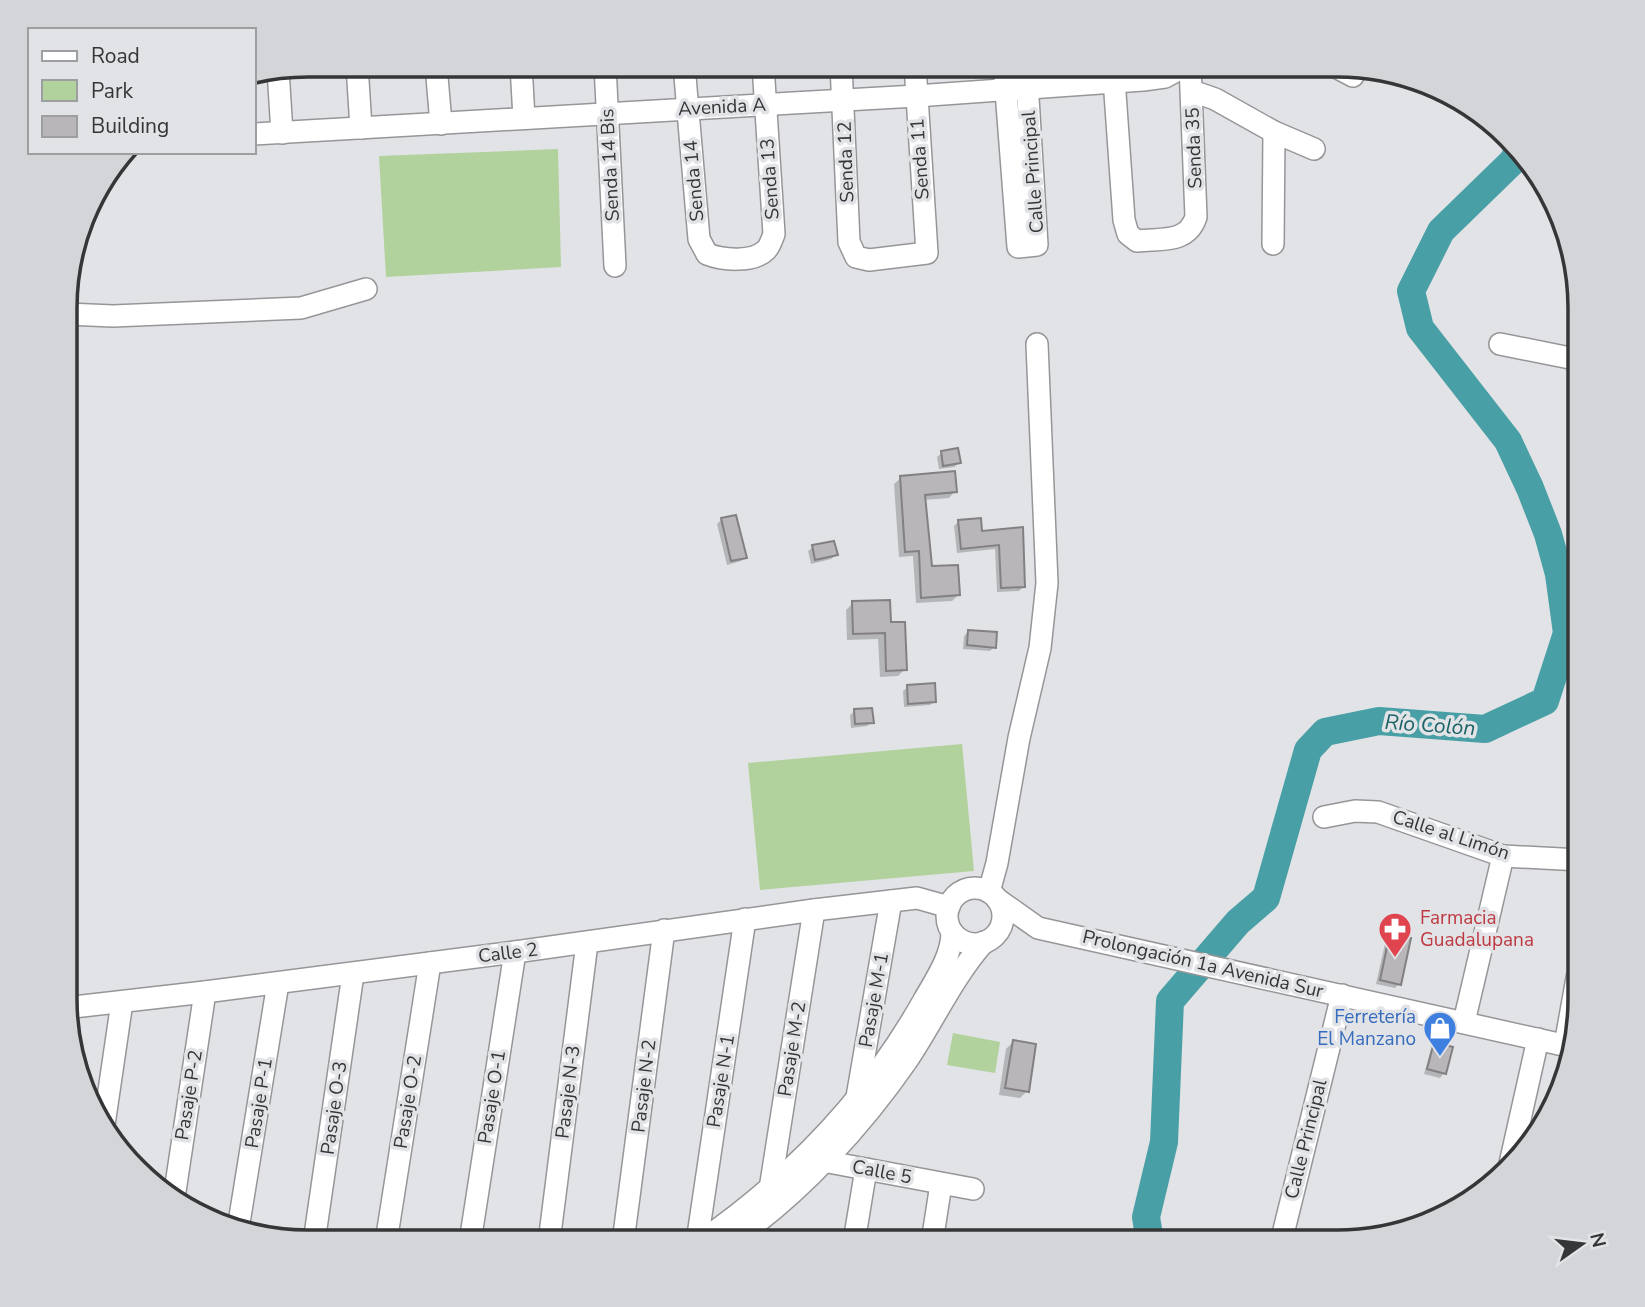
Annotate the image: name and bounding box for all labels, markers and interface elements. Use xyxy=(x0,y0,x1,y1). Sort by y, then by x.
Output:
legend xyxy=(28,28,256,154)
text: Road xyxy=(91,42,140,70)
text: Park xyxy=(91,77,133,105)
street label: Avenida A xyxy=(677,92,767,122)
street label: Senda 35 xyxy=(1180,107,1208,189)
street label: Senda 14 Bis xyxy=(594,108,626,222)
street label: Calle Principal xyxy=(1016,110,1050,234)
text: Building xyxy=(91,112,169,140)
street label: Senda 11 xyxy=(904,117,936,201)
street label: Senda 12 xyxy=(832,121,860,203)
street label: Senda 13 xyxy=(754,137,786,221)
street label: Senda 14 xyxy=(678,139,710,223)
water label: Río Colón xyxy=(1384,708,1476,742)
street label: Calle al Limón xyxy=(1389,804,1513,866)
place label: Farmacia Guadalupana xyxy=(1420,905,1534,953)
pharmacy icon: Farmacia Guadalupana xyxy=(1376,910,1414,959)
street label: Prolongación 1a Avenida Sur xyxy=(1080,924,1326,1004)
street label: Calle 2 xyxy=(477,936,539,970)
street label: Pasaje M-1 xyxy=(853,950,895,1050)
street label: Pasaje M-2 xyxy=(772,1000,812,1098)
place label: Ferretería El Manzano xyxy=(1317,1004,1416,1052)
shop icon: Ferretería El Manzano xyxy=(1421,1009,1459,1058)
street label: Pasaje N-1 xyxy=(701,1033,741,1129)
street label: Pasaje N-2 xyxy=(625,1038,663,1134)
street label: Pasaje N-3 xyxy=(549,1044,587,1140)
street label: Pasaje P-2 xyxy=(169,1048,209,1142)
street label: Pasaje O-1 xyxy=(472,1048,512,1146)
street label: Pasaje O-2 xyxy=(388,1053,428,1151)
street label: Pasaje P-1 xyxy=(239,1056,279,1150)
street label: Pasaje O-3 xyxy=(315,1059,353,1157)
street label: Calle Principal xyxy=(1279,1076,1334,1202)
street label: Calle 5 xyxy=(850,1154,914,1190)
north arrow xyxy=(1547,1209,1617,1279)
text: N xyxy=(1583,1230,1612,1250)

